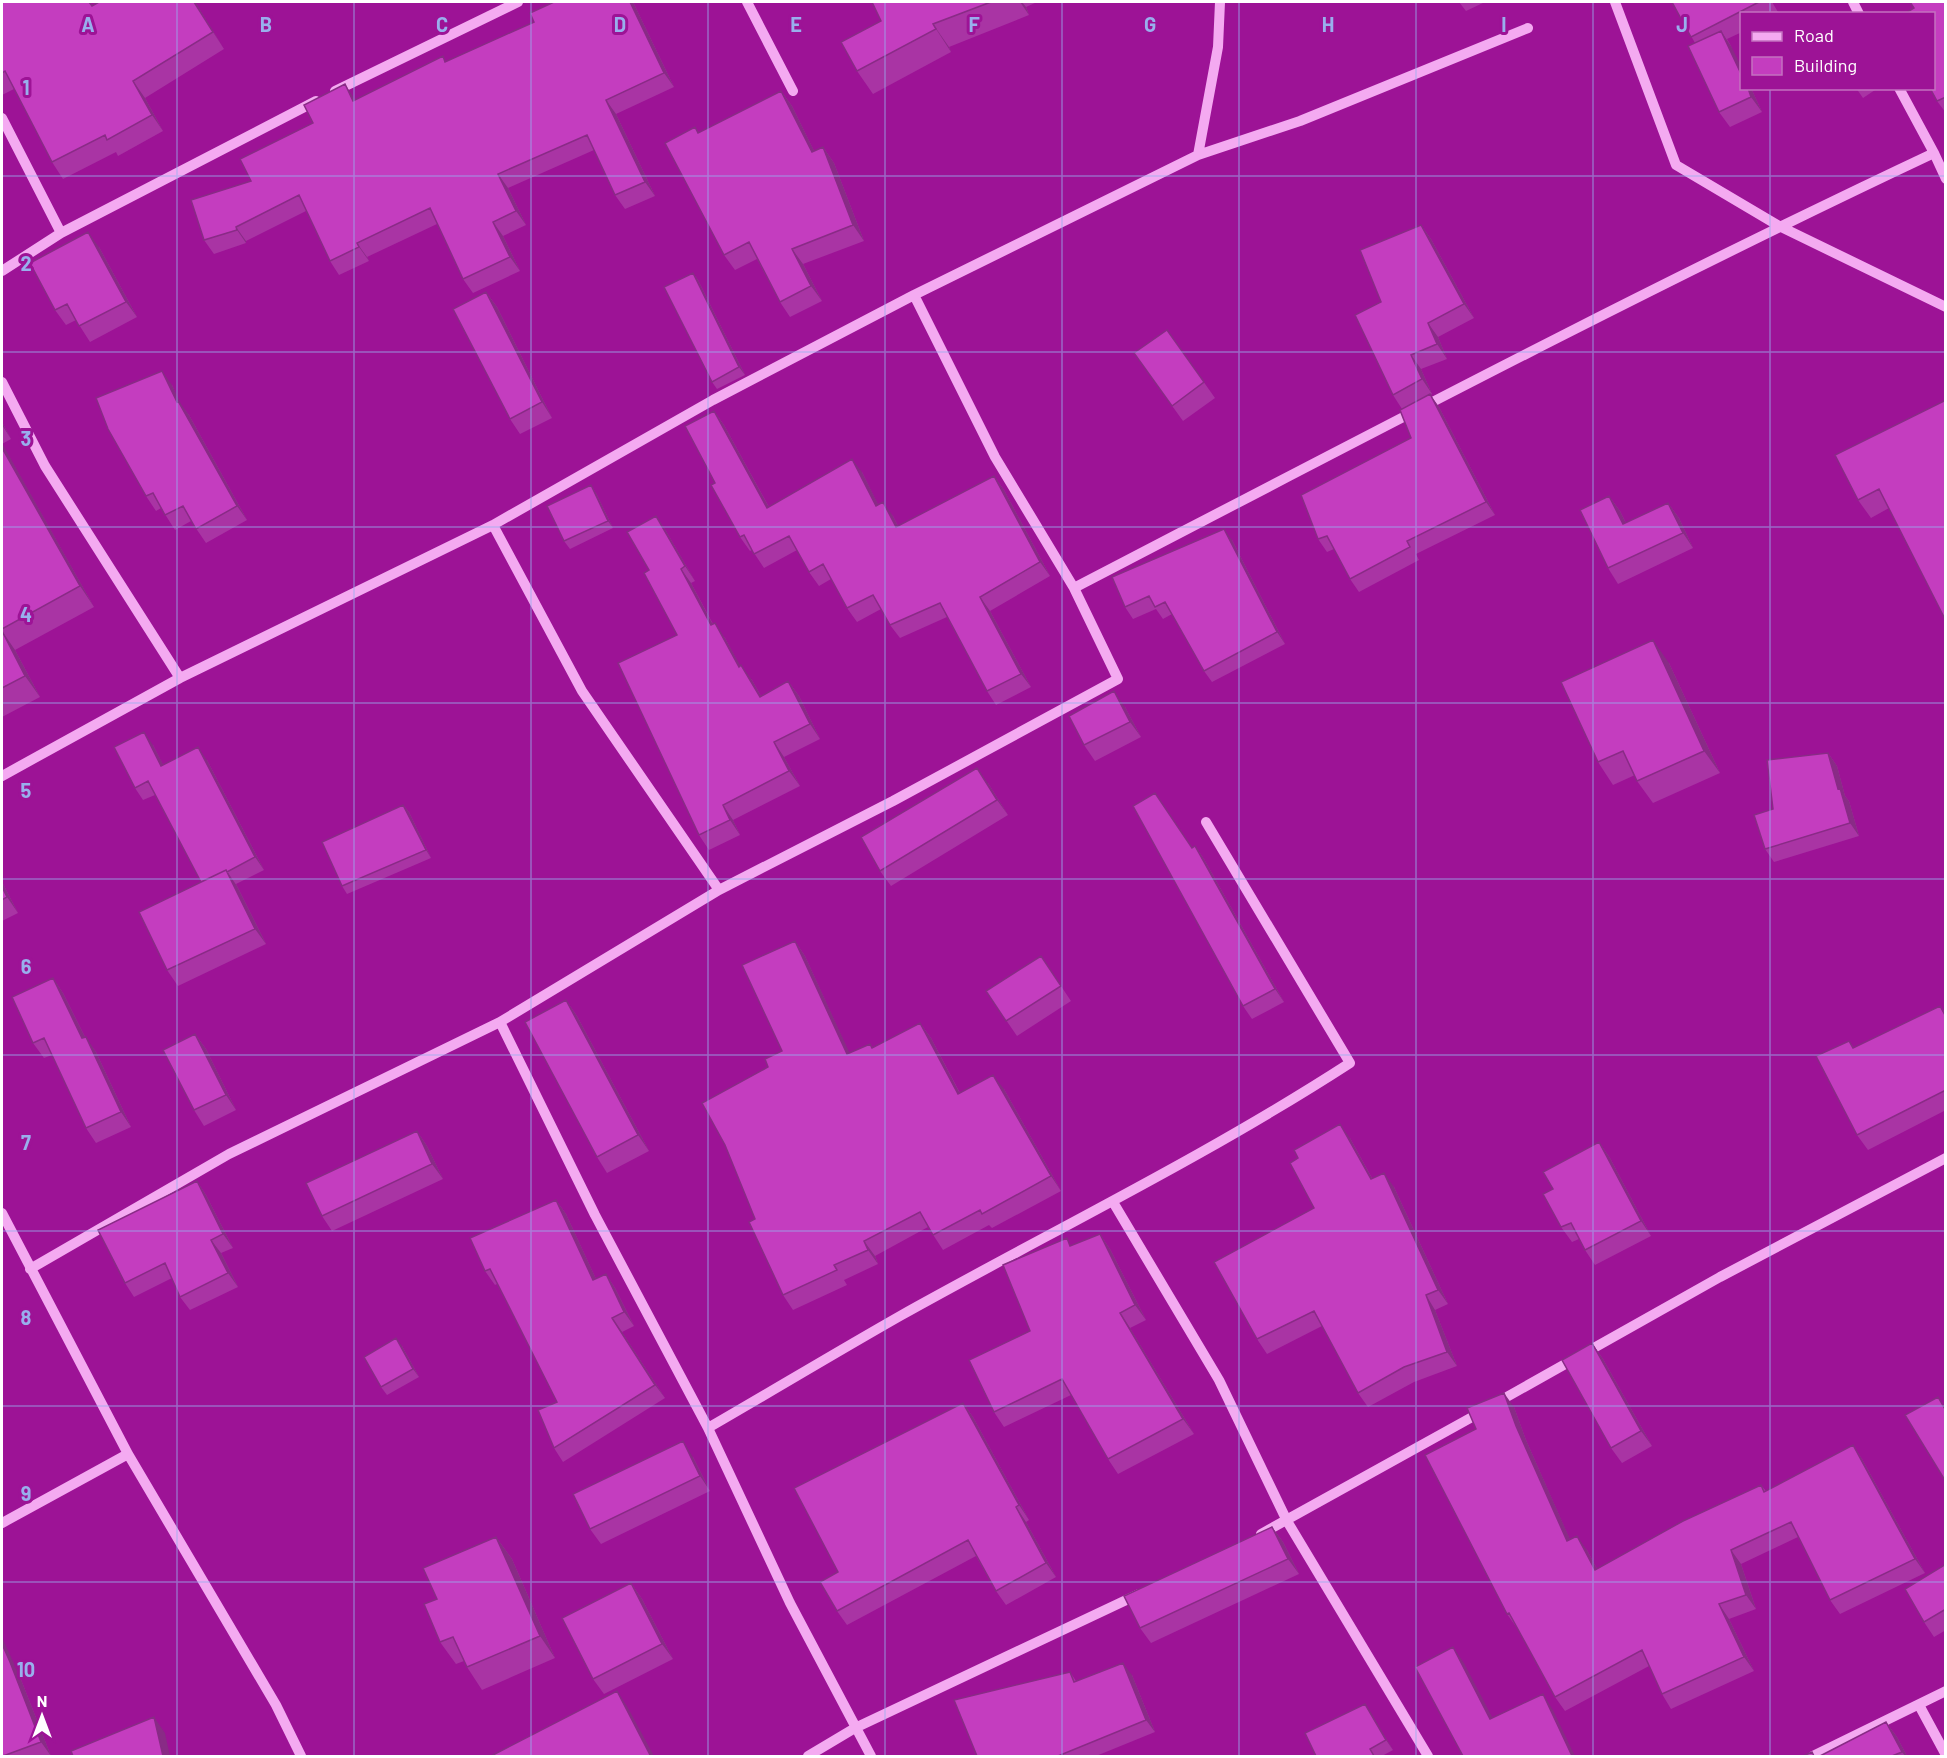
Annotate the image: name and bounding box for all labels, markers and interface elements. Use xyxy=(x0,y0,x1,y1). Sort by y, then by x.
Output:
text: A xyxy=(81,12,95,36)
text: B xyxy=(260,12,272,36)
text: C xyxy=(436,12,448,36)
text: D xyxy=(614,12,626,36)
text: E xyxy=(790,12,802,36)
text: F xyxy=(968,12,980,36)
text: G xyxy=(1144,12,1156,36)
text: H xyxy=(1322,12,1334,36)
text: I xyxy=(1501,12,1507,36)
text: J xyxy=(1676,12,1688,36)
legend xyxy=(1740,12,1935,90)
text: Road xyxy=(1794,24,1834,46)
text: Building xyxy=(1794,54,1857,76)
text: 1 xyxy=(22,75,30,99)
text: 2 xyxy=(20,251,32,275)
text: 3 xyxy=(21,426,31,450)
text: 4 xyxy=(20,602,32,626)
text: 5 xyxy=(21,778,32,802)
text: 6 xyxy=(21,954,32,978)
text: 7 xyxy=(21,1130,31,1154)
text: 8 xyxy=(21,1305,32,1329)
text: 9 xyxy=(21,1481,31,1505)
text: 10 xyxy=(17,1657,35,1681)
north arrow xyxy=(12,1686,72,1746)
text: N xyxy=(37,1691,47,1710)

